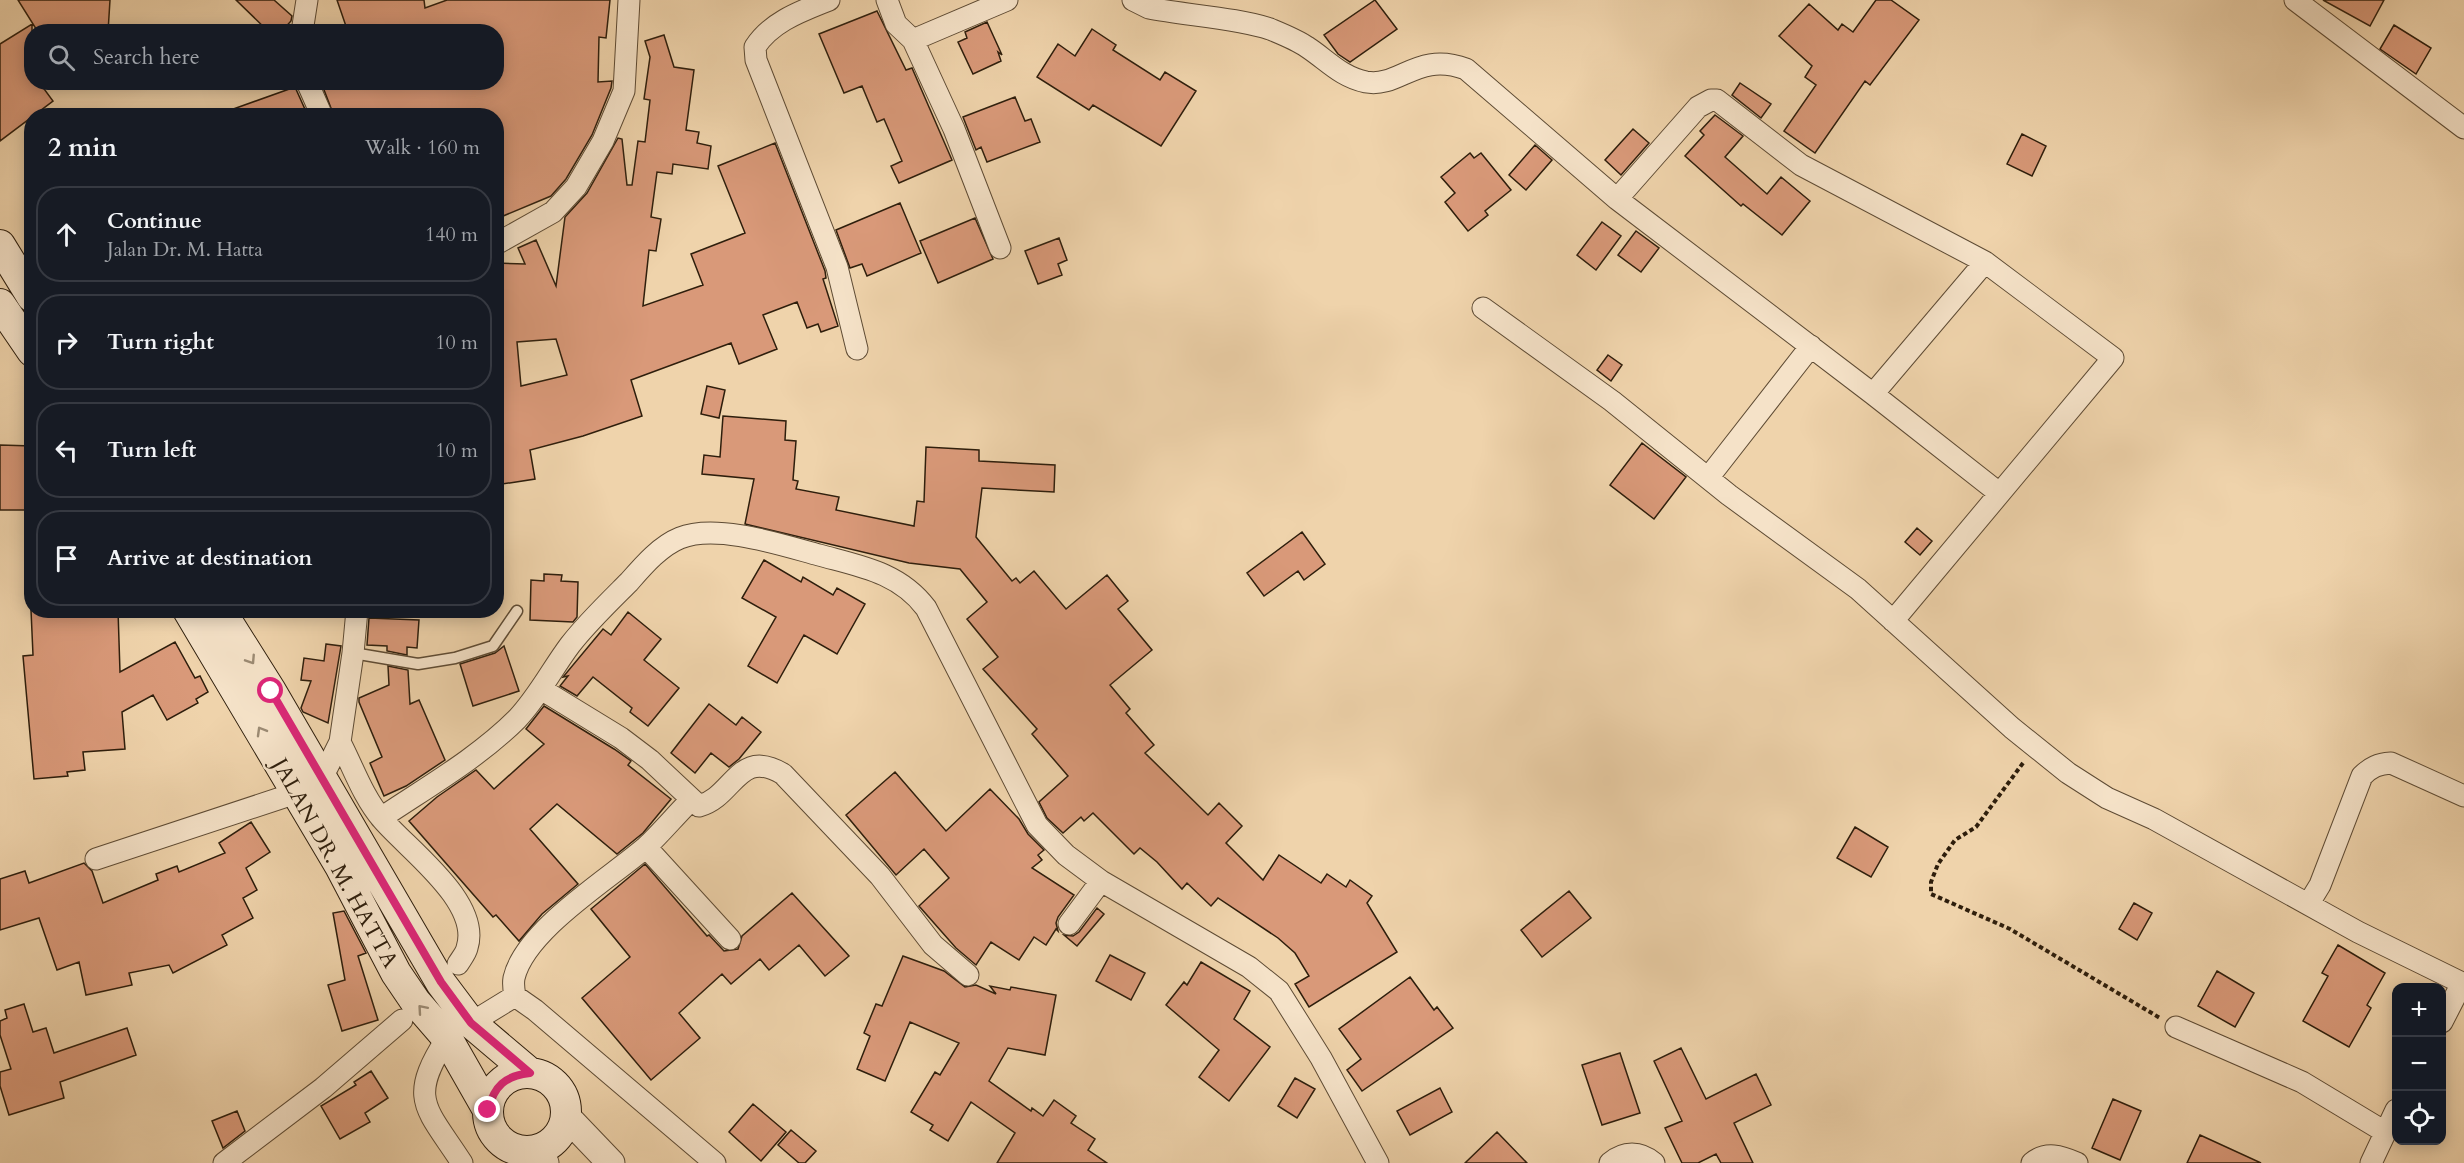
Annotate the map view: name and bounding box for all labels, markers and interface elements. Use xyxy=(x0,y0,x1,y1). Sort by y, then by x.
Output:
search box xyxy=(24,24,504,90)
icon: search xyxy=(45,41,78,74)
text: Search here xyxy=(93,42,200,72)
text: 2 min xyxy=(48,130,117,165)
text: Walk · 160 m xyxy=(365,134,480,161)
text: Continue xyxy=(107,206,202,236)
icon: ahead xyxy=(50,218,83,251)
text: 140 m xyxy=(425,221,478,248)
text: Jalan Dr. M. Hatta xyxy=(107,236,263,263)
icon: right xyxy=(50,326,83,359)
text: Turn right xyxy=(107,327,214,357)
text: 10 m xyxy=(435,329,478,356)
icon: left xyxy=(50,434,83,467)
text: Turn left xyxy=(107,435,196,465)
text: 10 m xyxy=(435,437,478,464)
icon: arrive xyxy=(50,542,83,575)
text: Arrive at destination xyxy=(107,543,312,573)
one-way arrow xyxy=(244,653,255,664)
route start xyxy=(257,677,283,703)
one-way arrow xyxy=(257,727,268,737)
street label: JALAN DR. M. HATTA xyxy=(263,750,405,974)
map controls xyxy=(2392,983,2446,1145)
button: + xyxy=(2392,983,2446,1037)
one-way arrow xyxy=(418,1005,429,1016)
button: − xyxy=(2392,1037,2446,1091)
button: locate xyxy=(2392,1091,2446,1145)
route end xyxy=(474,1096,500,1122)

